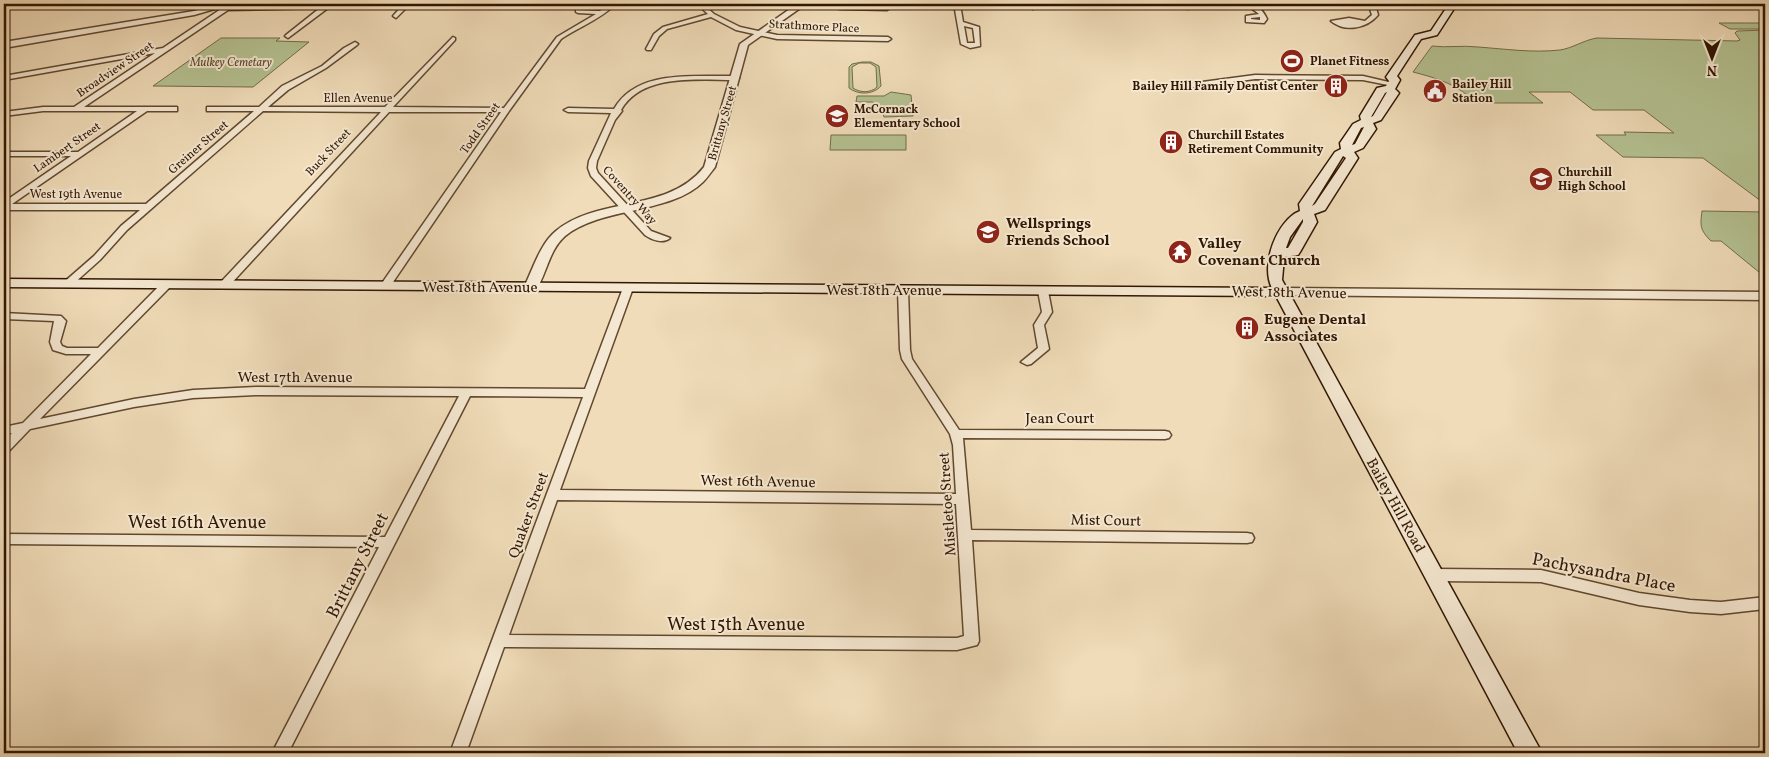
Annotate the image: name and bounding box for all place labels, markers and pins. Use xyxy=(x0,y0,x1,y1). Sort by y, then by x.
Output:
sports icon: Planet Fitness xyxy=(1279,48,1305,74)
place label: Planet Fitness xyxy=(1310,54,1390,70)
building icon: Bailey Hill Family Dentist Center xyxy=(1323,73,1349,99)
place label: Bailey Hill Station xyxy=(1452,77,1512,107)
public building icon: Bailey Hill Station xyxy=(1422,78,1448,104)
place label: Bailey Hill Family Dentist Center xyxy=(1132,79,1318,95)
place label: McCornack Elementary School xyxy=(854,102,960,132)
school or university icon: McCornack Elementary School xyxy=(824,103,850,129)
place label: Churchill Estates Retirement Community xyxy=(1188,128,1324,158)
building icon: Churchill Estates Retirement Community xyxy=(1158,129,1184,155)
place label: Churchill High School xyxy=(1558,165,1626,195)
school or university icon: Churchill High School xyxy=(1528,166,1554,192)
place label: Wellsprings Friends School xyxy=(1006,214,1110,252)
school or university icon: Wellsprings Friends School xyxy=(975,219,1001,245)
place label: Valley Covenant Church xyxy=(1198,234,1321,272)
temple icon: Valley Covenant Church xyxy=(1167,239,1193,265)
place label: Eugene Dental Associates xyxy=(1264,310,1366,348)
building icon: Eugene Dental Associates xyxy=(1234,315,1260,341)

